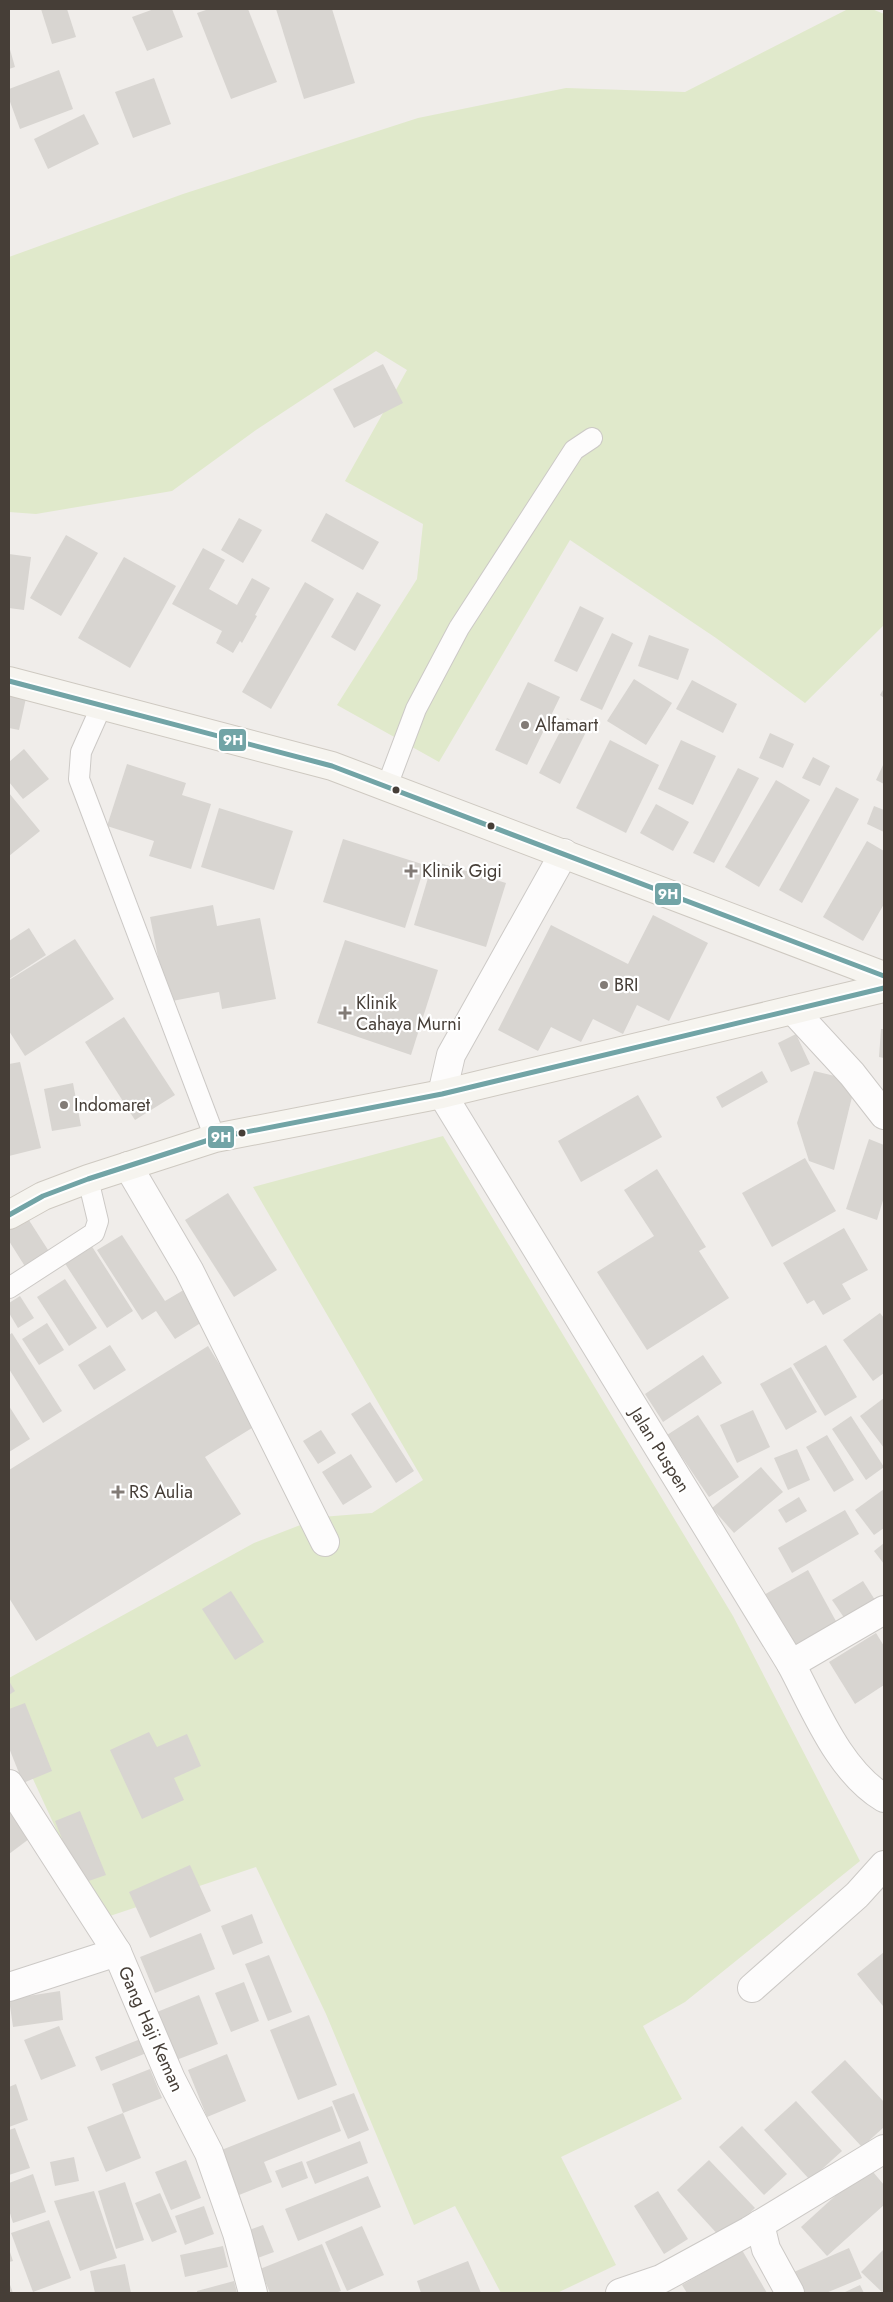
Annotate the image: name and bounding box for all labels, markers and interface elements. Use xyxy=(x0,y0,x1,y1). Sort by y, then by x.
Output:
place label: Alfamart xyxy=(535,712,599,738)
marker: Alfamart xyxy=(519,719,531,731)
line badge: 9H xyxy=(218,728,247,752)
text: 9H xyxy=(223,730,243,750)
unlabelled marker xyxy=(391,785,401,795)
unlabelled marker xyxy=(486,821,496,831)
place label: Klinik Gigi xyxy=(422,858,502,884)
marker: Klinik Gigi xyxy=(404,864,418,878)
line badge: 9H xyxy=(654,882,682,906)
text: 9H xyxy=(658,884,678,904)
place label: BRI xyxy=(614,972,639,998)
marker: BRI xyxy=(598,979,610,991)
place label: Klinik Cahaya Murni xyxy=(356,990,461,1037)
marker: Klinik Cahaya Murni xyxy=(338,1006,352,1020)
place label: Indomaret xyxy=(74,1092,151,1118)
marker: Indomaret xyxy=(58,1099,70,1111)
line badge: 9H xyxy=(207,1125,235,1149)
text: 9H xyxy=(211,1127,231,1147)
unlabelled marker xyxy=(237,1128,247,1138)
street label: Jalan Puspen xyxy=(623,1401,696,1498)
place label: RS Aulia xyxy=(129,1479,193,1505)
marker: RS Aulia xyxy=(111,1485,125,1499)
street label: Gang Haji Keman xyxy=(112,1962,190,2096)

